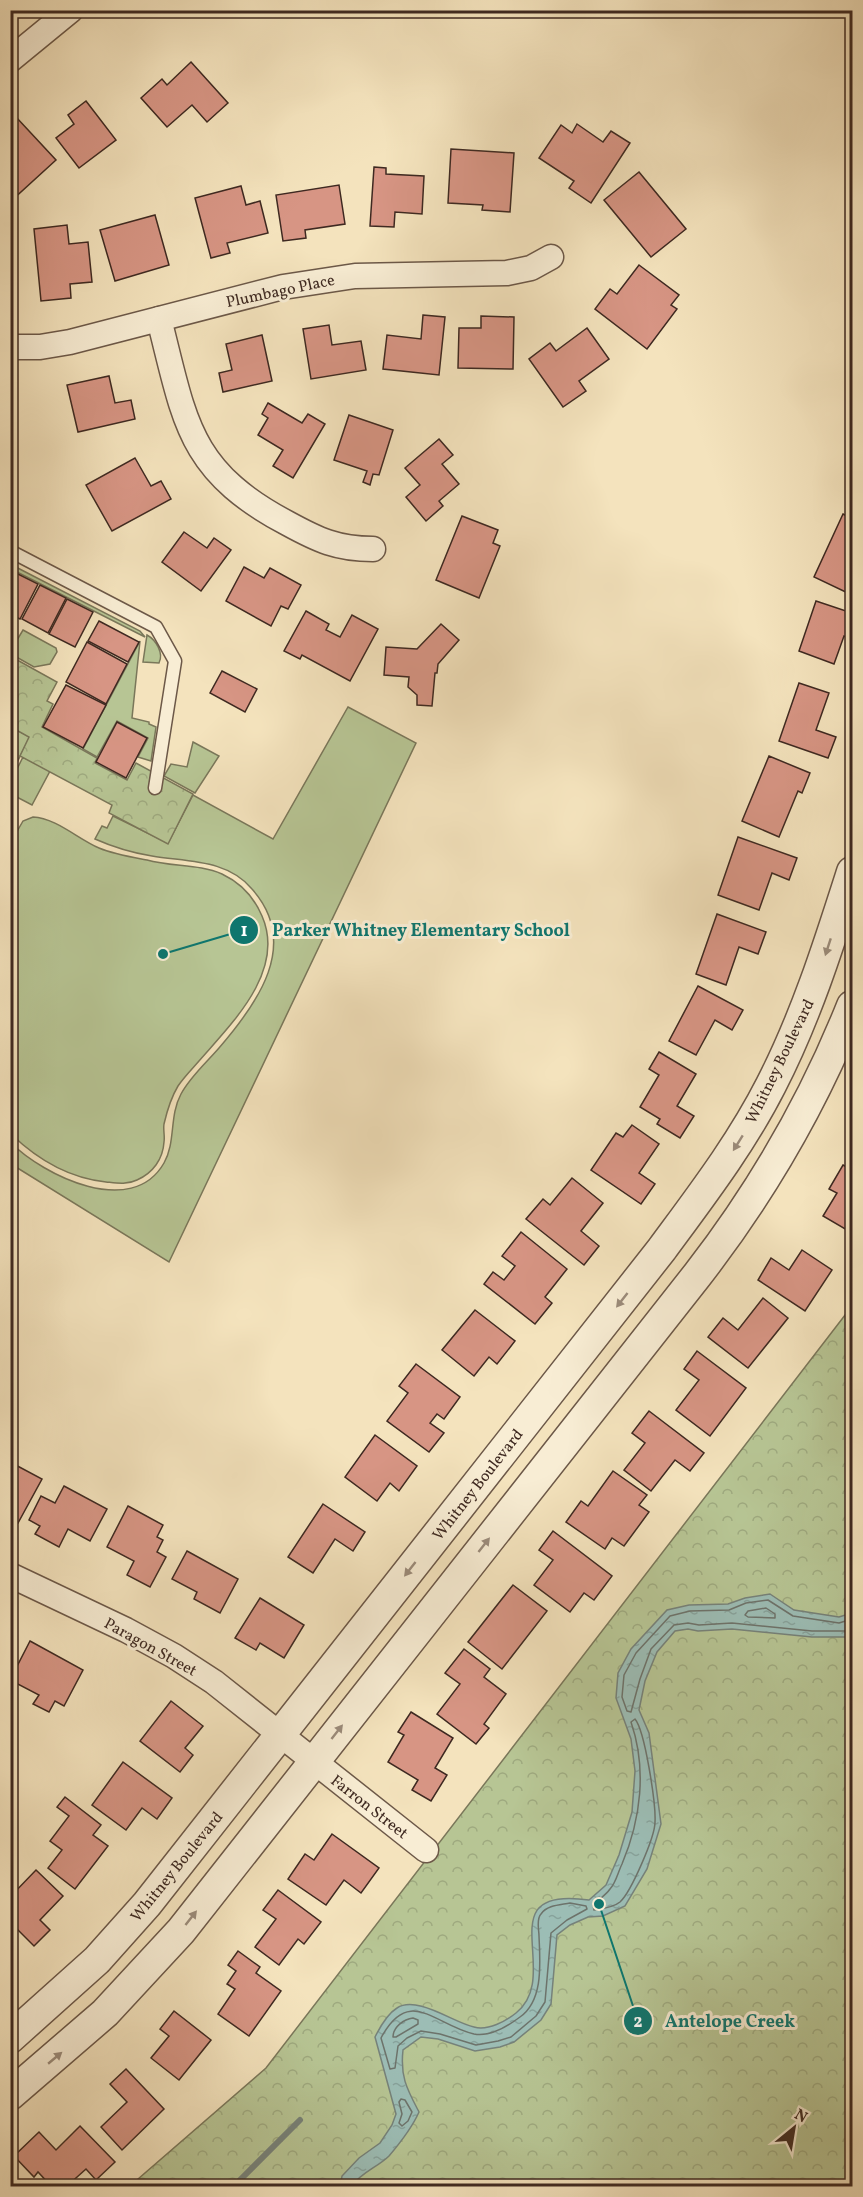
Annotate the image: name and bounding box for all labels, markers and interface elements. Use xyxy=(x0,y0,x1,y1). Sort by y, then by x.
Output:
street label: Plumbago Place xyxy=(224,270,337,314)
callout: Parker Whitney Elementary School xyxy=(229,912,582,948)
text: 1 xyxy=(240,919,248,944)
text: Parker Whitney Elementary School xyxy=(272,919,570,944)
one-way arrow xyxy=(823,938,832,956)
street label: Whitney Boulevard xyxy=(741,996,821,1128)
one-way arrow xyxy=(732,1135,743,1151)
one-way arrow xyxy=(615,1292,628,1308)
street label: Whitney Boulevard xyxy=(428,1425,529,1546)
one-way arrow xyxy=(477,1538,489,1553)
one-way arrow xyxy=(405,1561,417,1576)
street label: Paragon Street xyxy=(100,1613,201,1683)
one-way arrow xyxy=(331,1724,343,1739)
street label: Farron Street xyxy=(325,1770,412,1845)
street label: Whitney Boulevard xyxy=(126,1807,229,1927)
one-way arrow xyxy=(184,1910,197,1926)
callout: Antelope Creek xyxy=(623,2003,807,2039)
text: 2 xyxy=(633,2010,643,2035)
text: Antelope Creek xyxy=(665,2010,795,2035)
one-way arrow xyxy=(47,2051,63,2064)
north arrow xyxy=(764,2098,824,2158)
text: N xyxy=(790,2104,811,2129)

